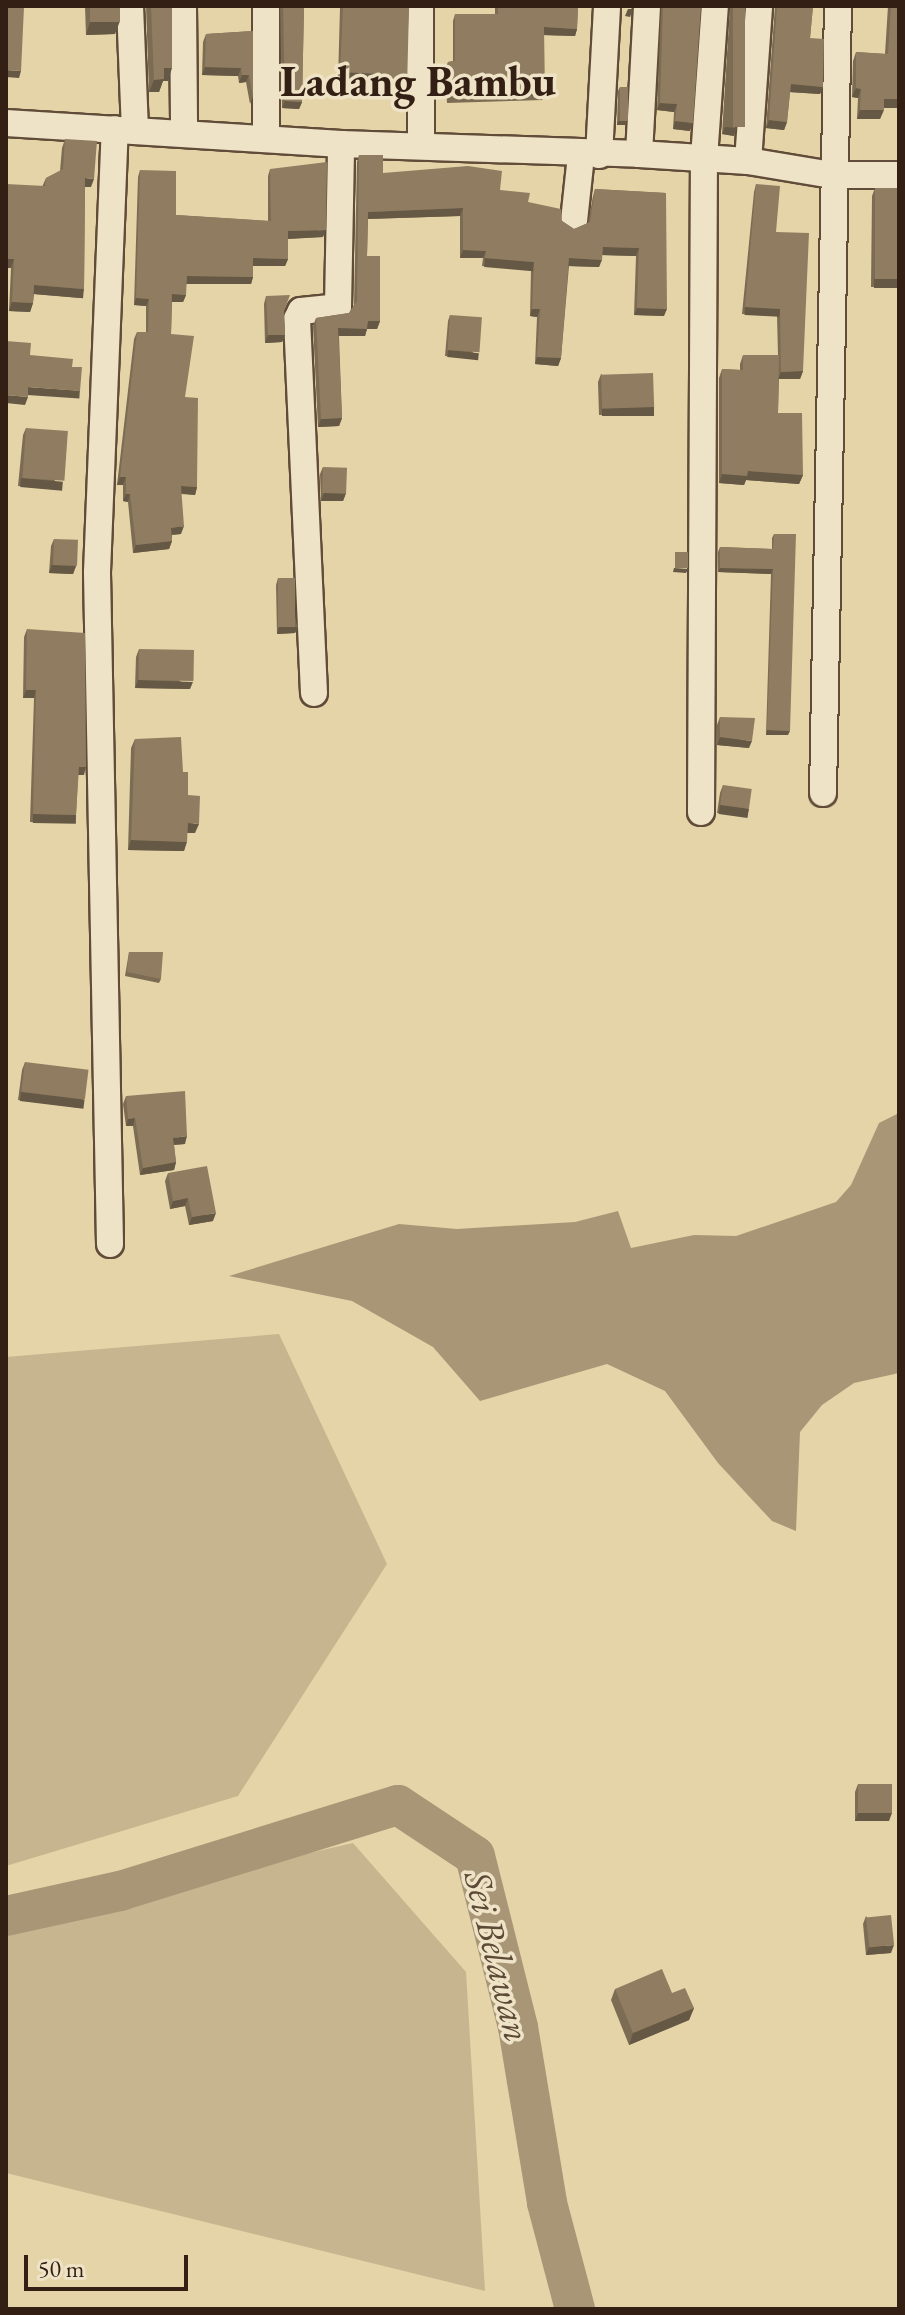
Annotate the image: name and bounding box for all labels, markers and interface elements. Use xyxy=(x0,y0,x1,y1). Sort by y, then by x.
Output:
district label: Ladang Bambu xyxy=(280,55,556,107)
water label: Sei Belawan xyxy=(455,1866,541,2046)
scale bar xyxy=(28,2239,192,2289)
text: 50 m xyxy=(38,2253,85,2284)

